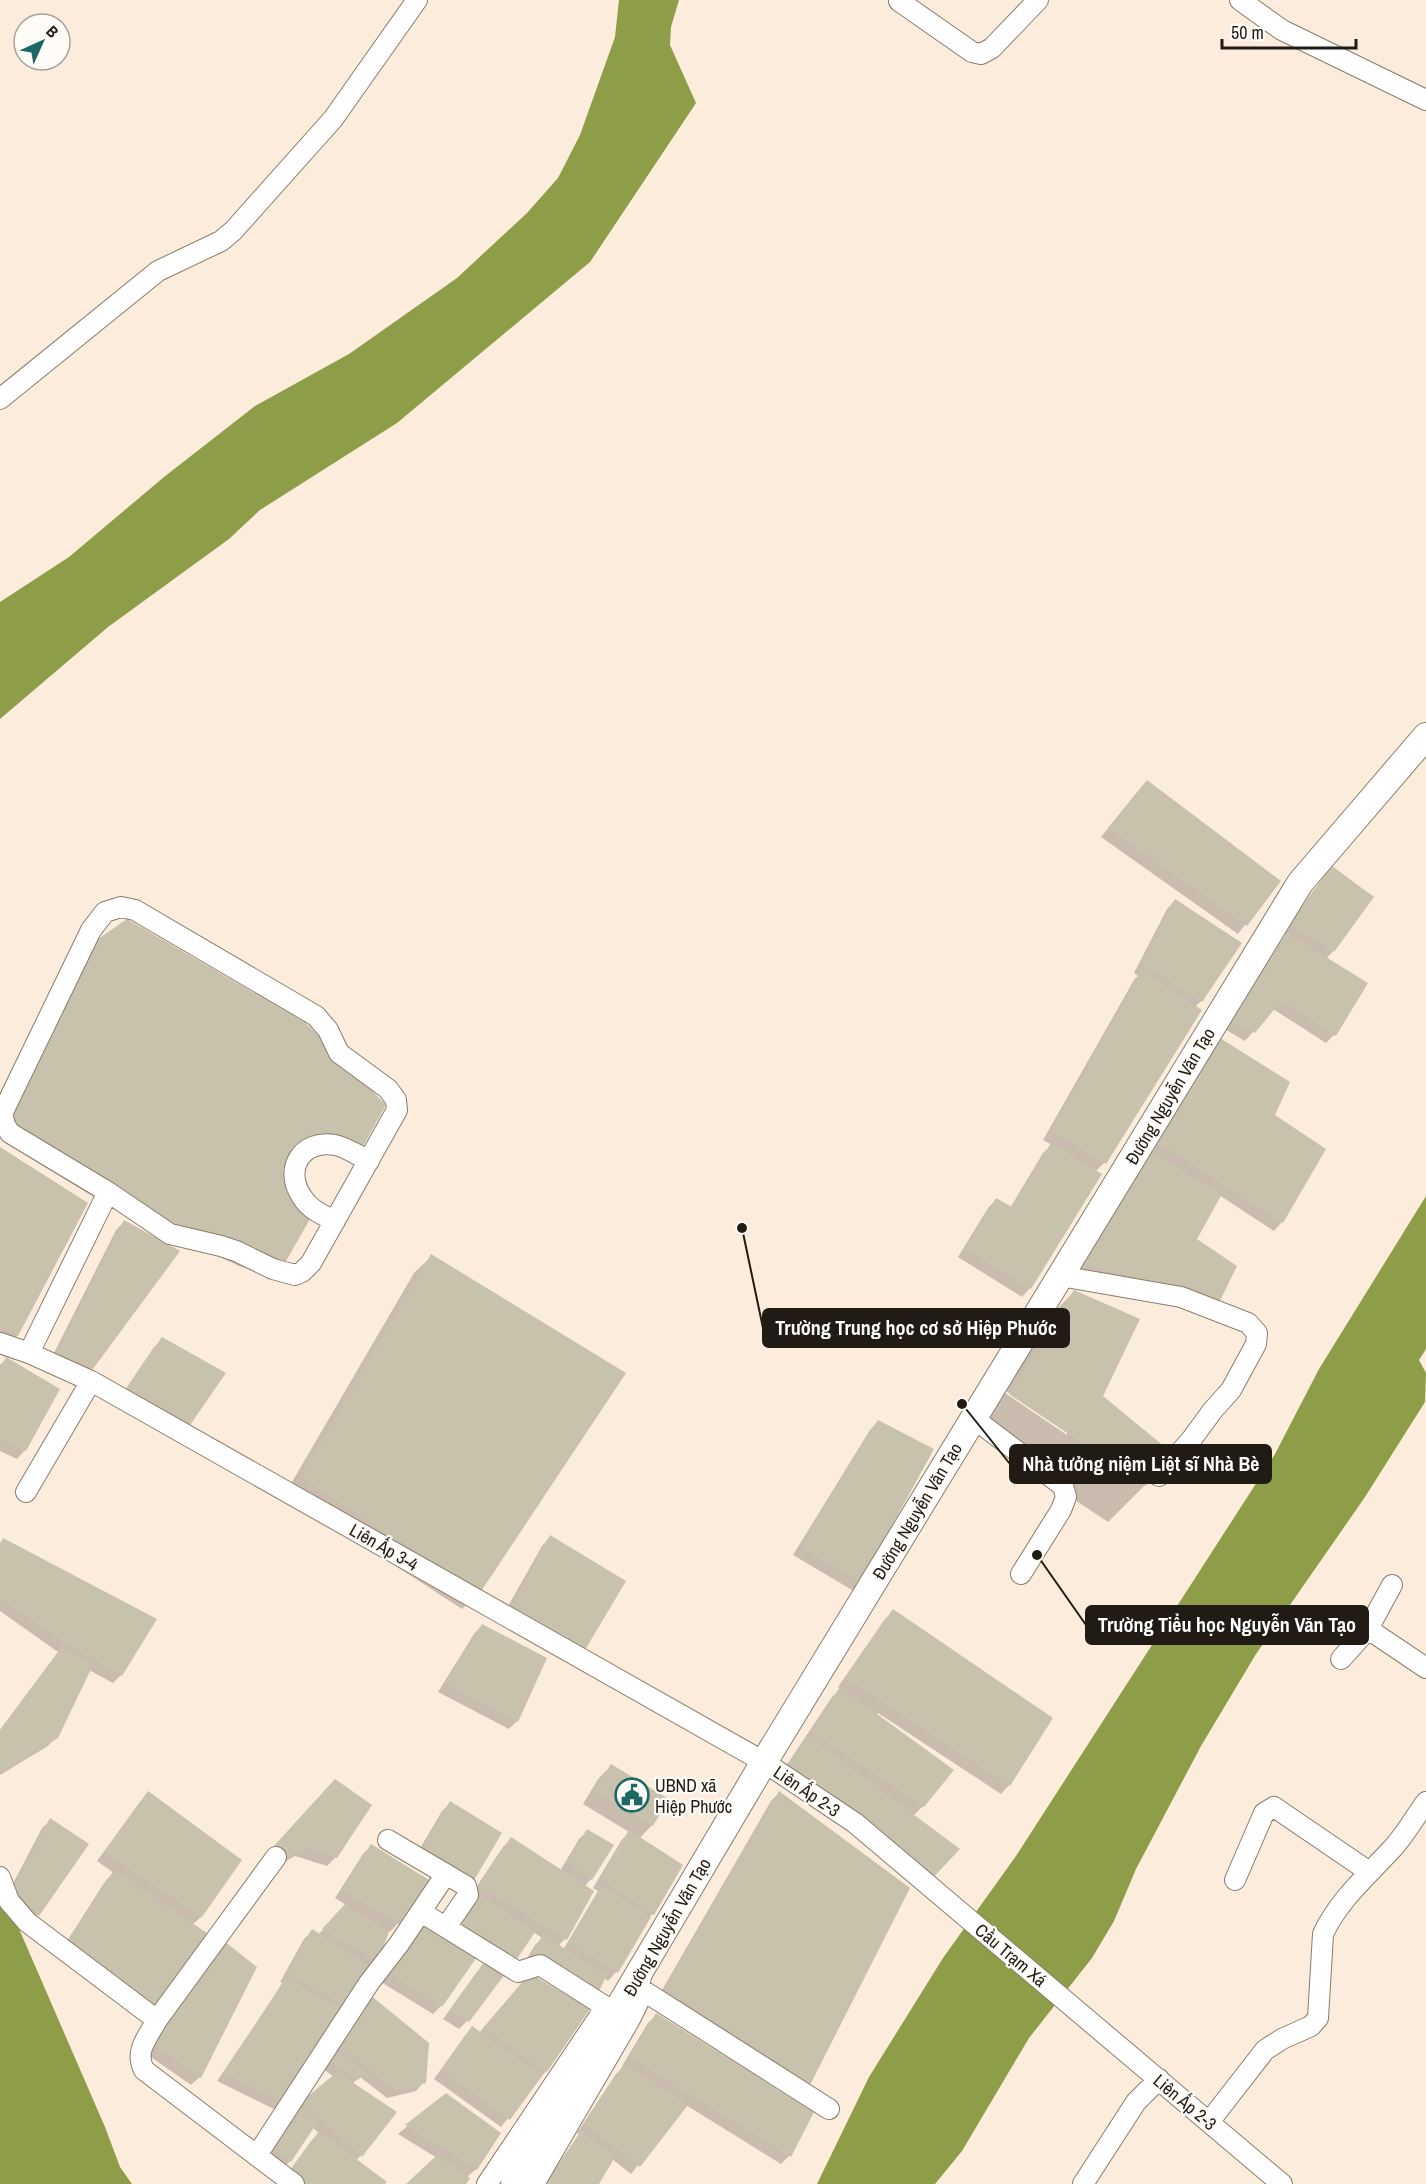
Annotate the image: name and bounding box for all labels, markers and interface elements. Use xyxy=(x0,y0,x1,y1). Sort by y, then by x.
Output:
north arrow xyxy=(12,12,72,72)
scale bar xyxy=(1222,12,1356,50)
text: B xyxy=(41,20,64,43)
text: 50 m xyxy=(1231,20,1264,45)
street label: Đường Nguyễn Văn Tạo xyxy=(1119,1023,1221,1169)
callout: Trường Trung học cơ sở Hiệp Phước xyxy=(763,1309,1069,1347)
text: Trường Trung học cơ sở Hiệp Phước xyxy=(775,1314,1057,1341)
street label: Đường Nguyễn Văn Tạo xyxy=(866,1438,968,1584)
callout: Nhà tưởng niệm Liệt sĩ Nhà Bè xyxy=(1010,1445,1271,1483)
text: Nhà tưởng niệm Liệt sĩ Nhà Bè xyxy=(1023,1450,1259,1477)
street label: Liên Ấp 3-4 xyxy=(345,1517,423,1577)
callout: Trường Tiểu học Nguyễn Văn Tạo xyxy=(1086,1606,1368,1644)
text: Trường Tiểu học Nguyễn Văn Tạo xyxy=(1098,1611,1356,1638)
street label: Liên Ấp 2-3 xyxy=(769,1760,845,1822)
place label: UBND xã Hiệp Phước xyxy=(655,1773,732,1819)
public building icon: UBND xã Hiệp Phước xyxy=(614,1777,650,1813)
street label: Đường Nguyễn Văn Tạo xyxy=(617,1853,717,2001)
street label: Cầu Trạm Xá xyxy=(970,1918,1052,1992)
street label: Liên Ấp 2-3 xyxy=(1148,2068,1222,2136)

